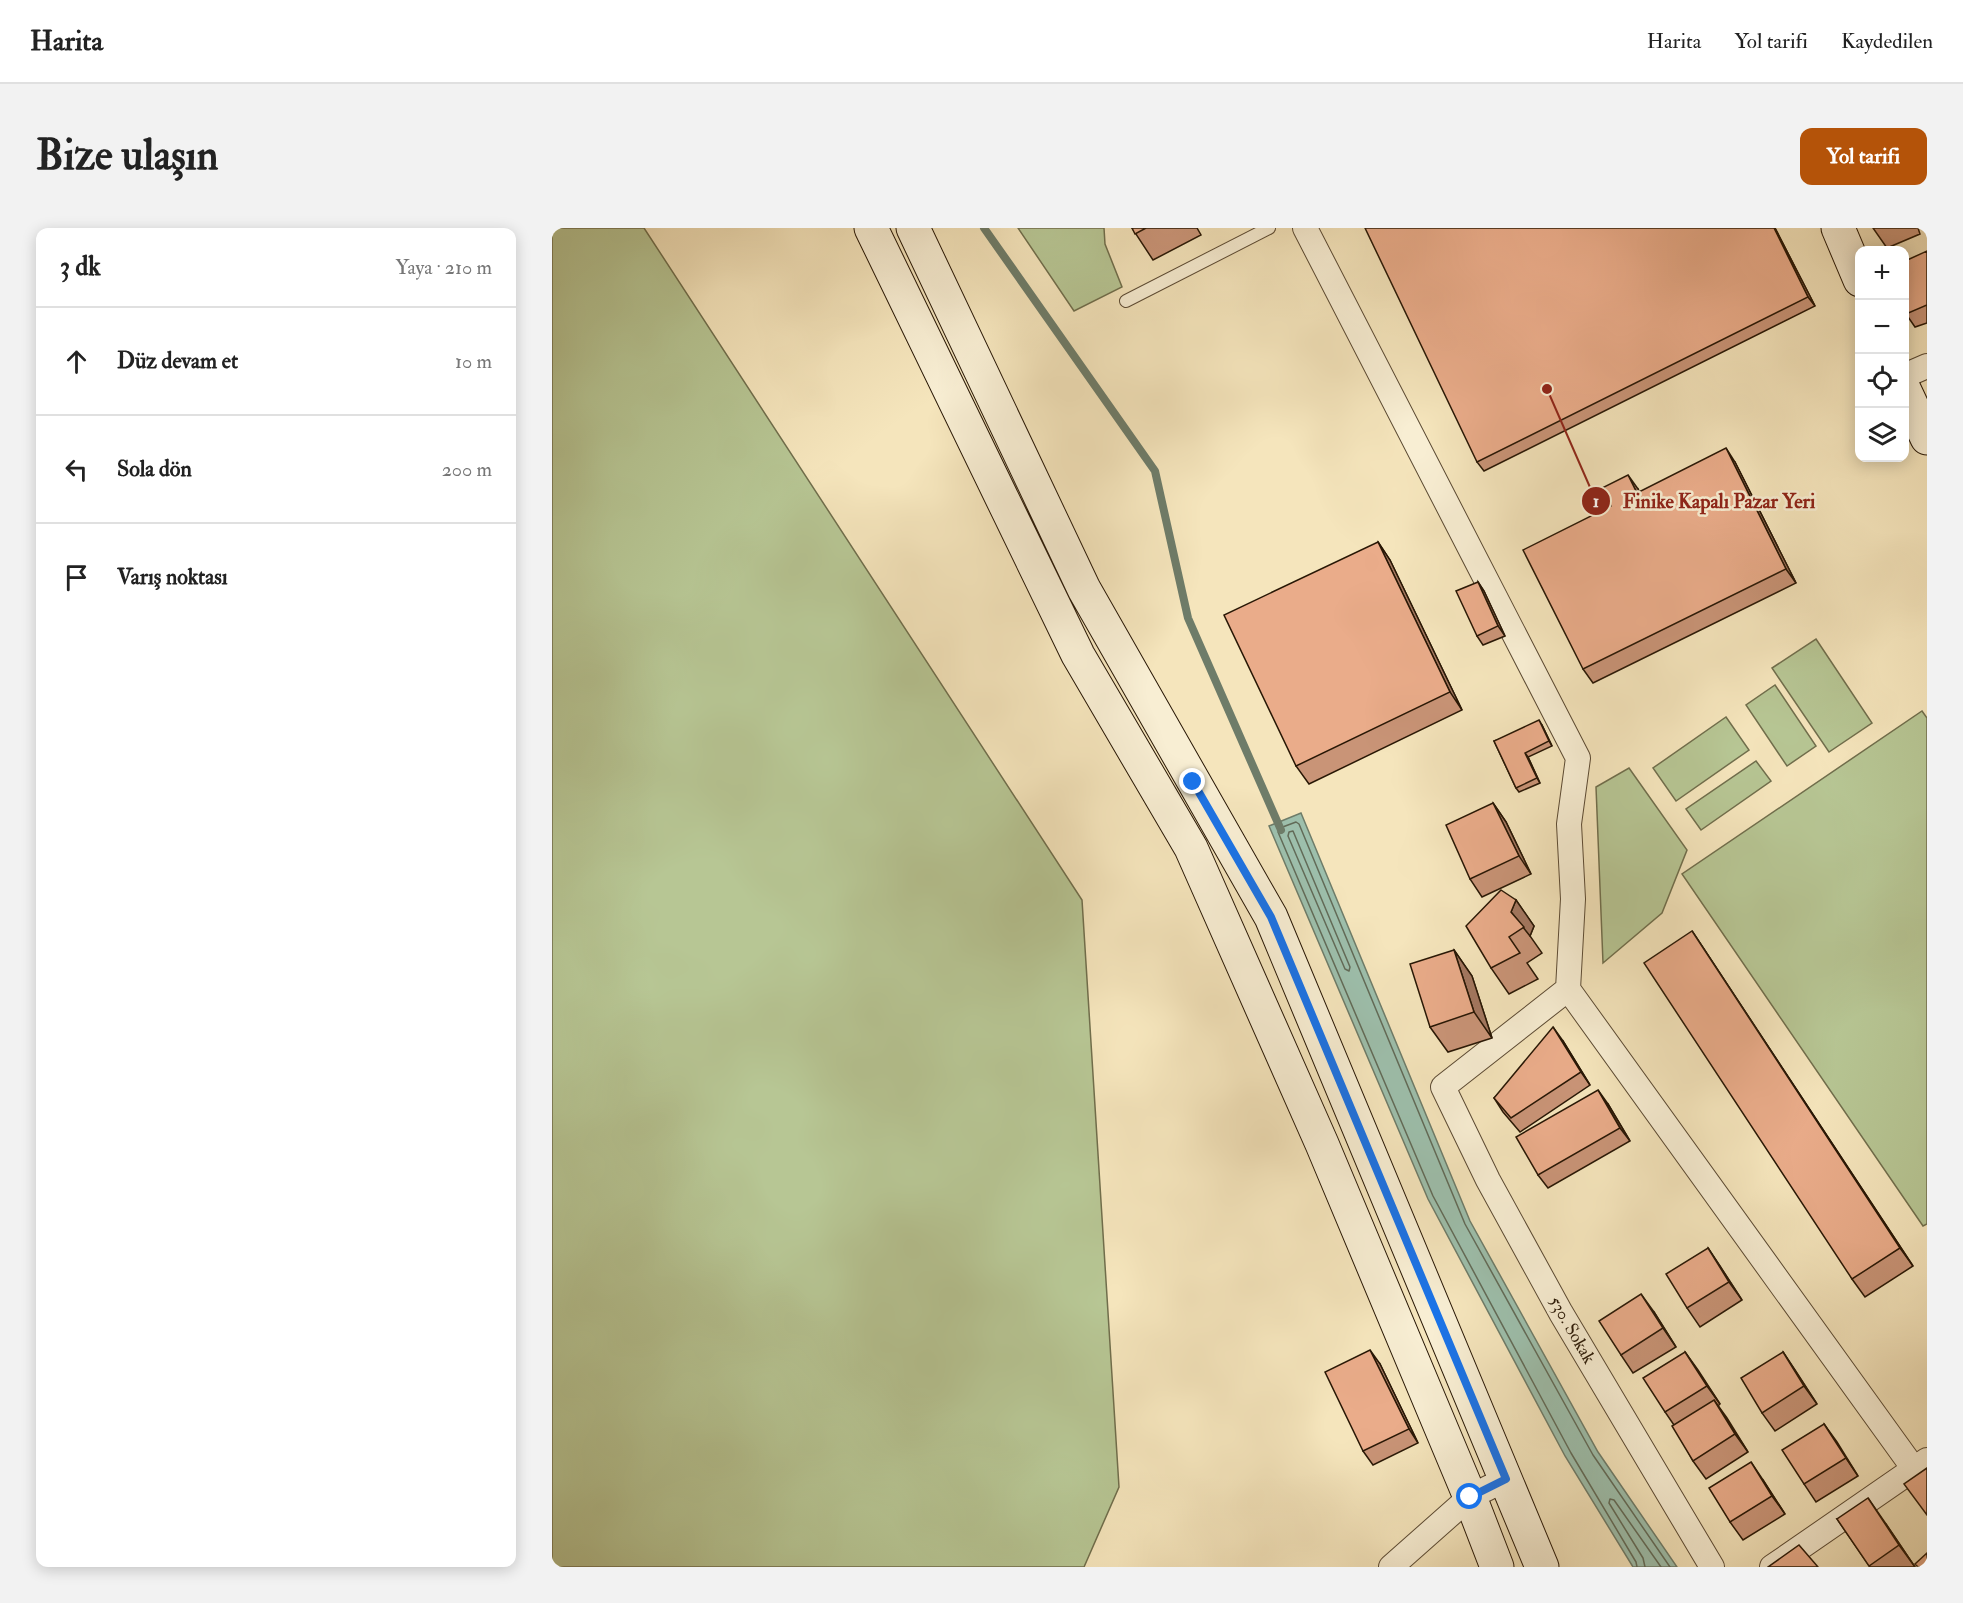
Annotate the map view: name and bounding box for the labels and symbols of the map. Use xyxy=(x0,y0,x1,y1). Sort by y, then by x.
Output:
callout: Finike Kapalı Pazar Yeri xyxy=(1581,482,1827,520)
text: Finike Kapalı Pazar Yeri xyxy=(1623,489,1816,515)
text: 1 xyxy=(1593,490,1599,513)
route end xyxy=(1179,768,1205,794)
street label: 530. Sokak xyxy=(1543,1292,1601,1368)
route start xyxy=(1456,1483,1482,1509)

